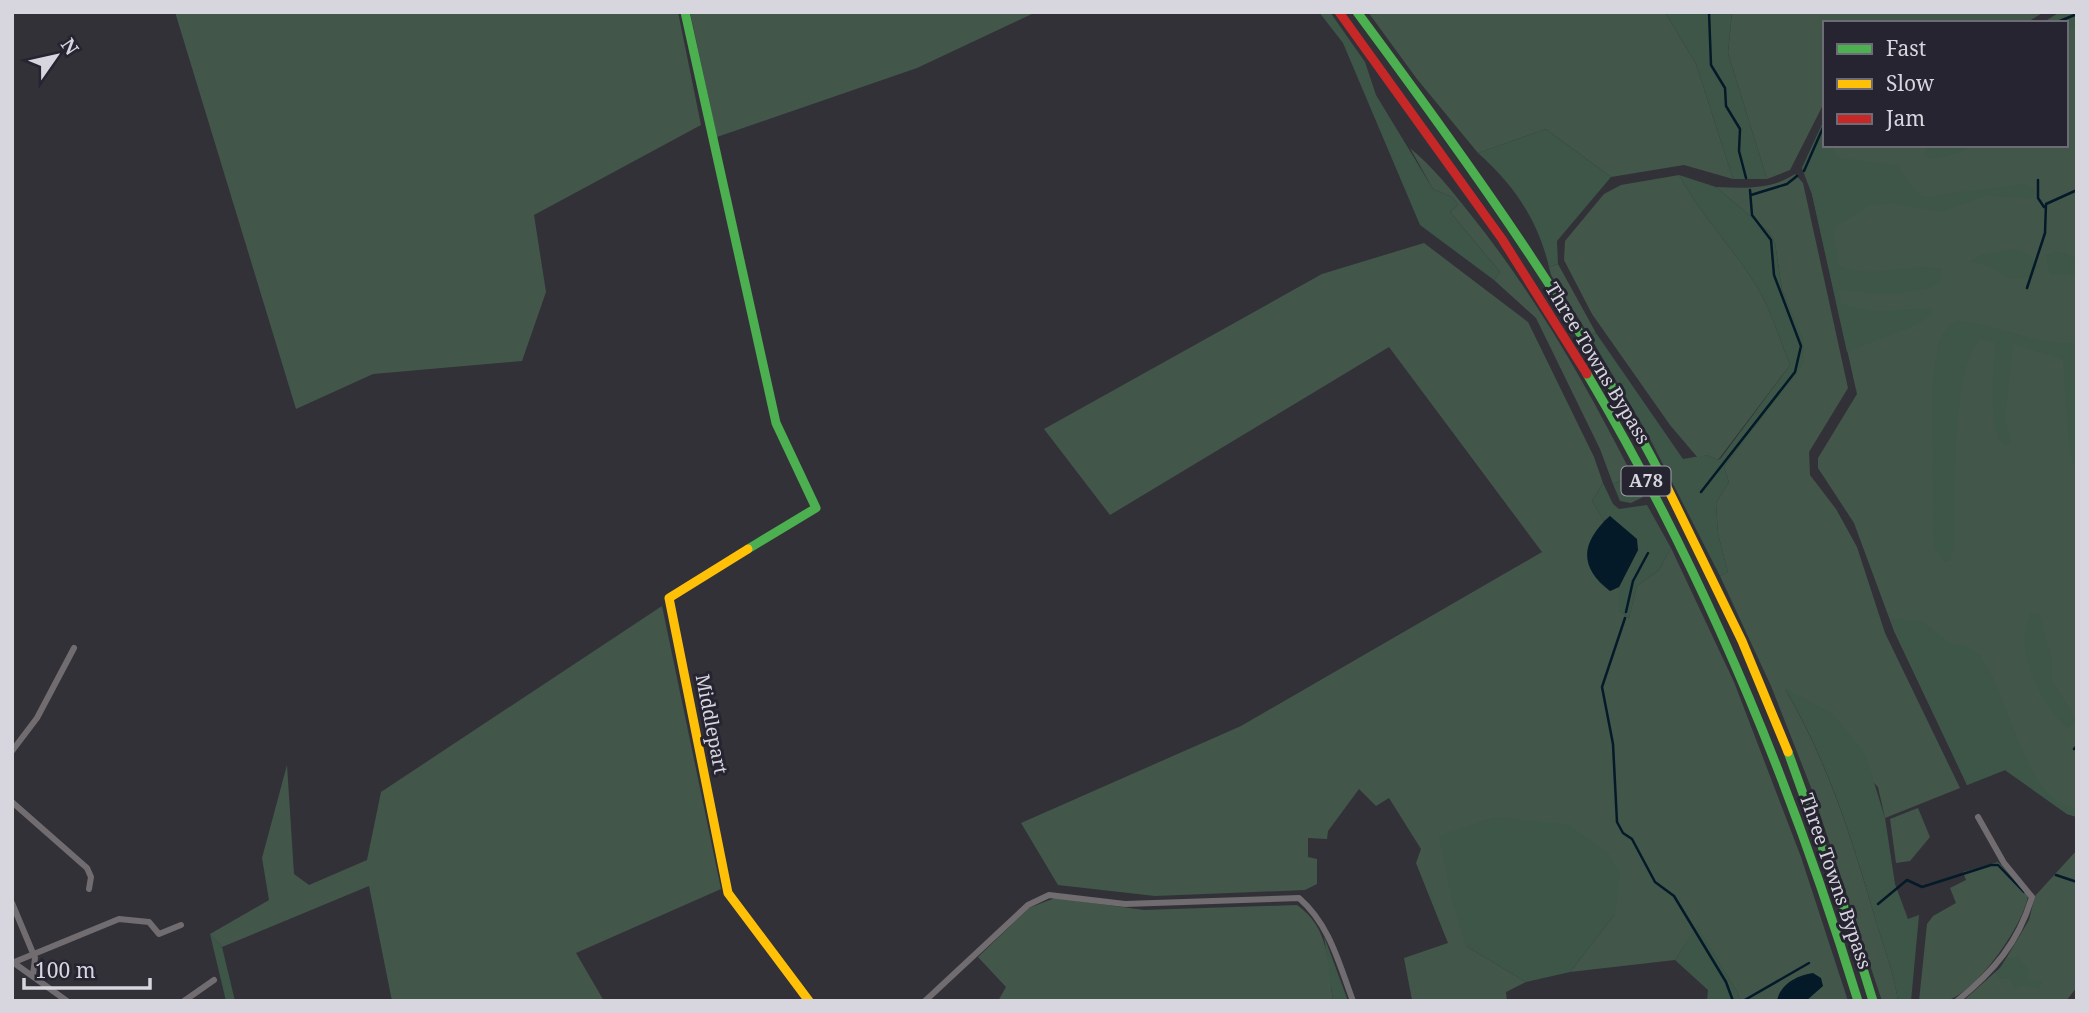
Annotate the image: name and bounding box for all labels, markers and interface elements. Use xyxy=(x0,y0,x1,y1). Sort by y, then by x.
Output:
north arrow xyxy=(21,21,91,91)
legend xyxy=(1823,21,2068,147)
text: N xyxy=(55,33,85,60)
text: Fast xyxy=(1886,34,1926,62)
text: Slow xyxy=(1886,69,1935,97)
text: Jam xyxy=(1885,104,1925,132)
street label: Three Towns Bypass xyxy=(1539,277,1657,449)
road number: A78 xyxy=(1622,466,1670,495)
street label: Middlepart xyxy=(690,672,734,776)
street label: Three Towns Bypass xyxy=(1794,790,1878,972)
scale bar xyxy=(24,946,150,990)
text: 100 m xyxy=(35,956,96,984)

